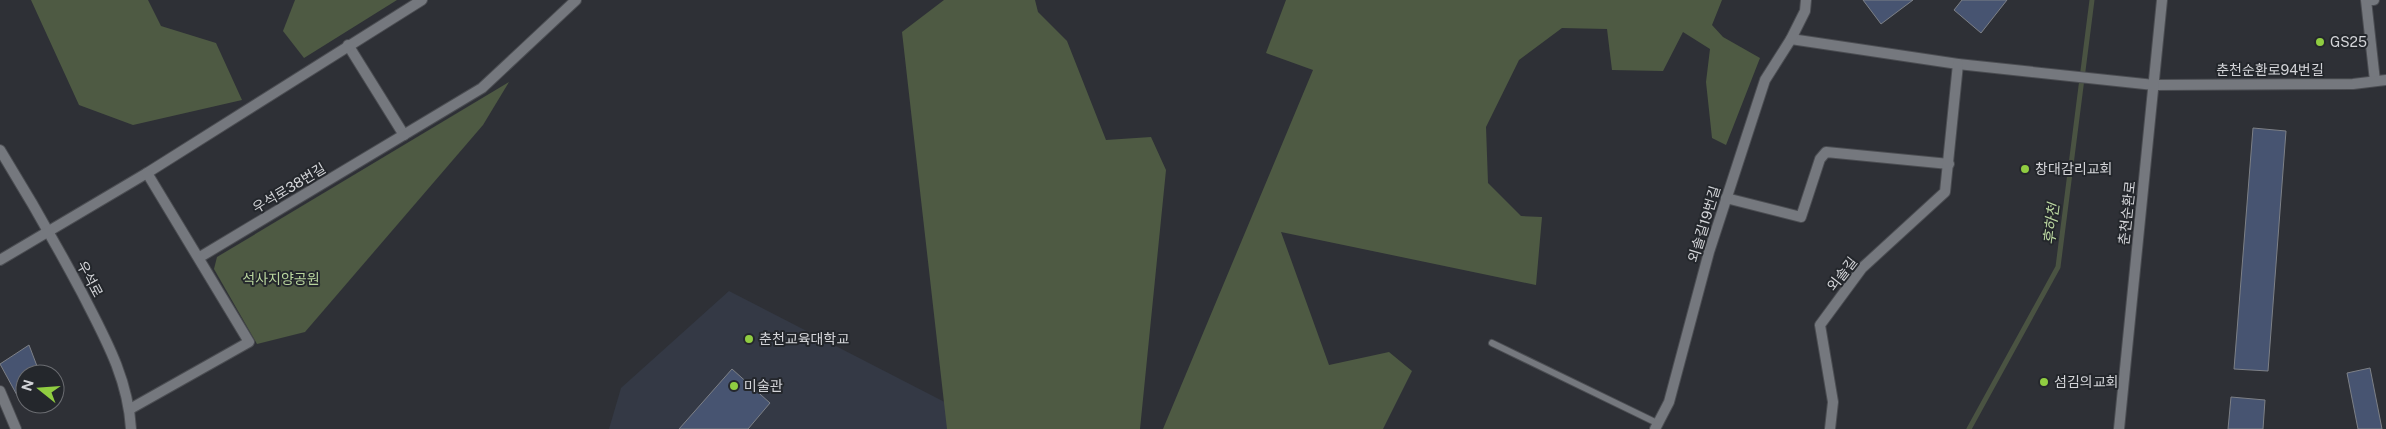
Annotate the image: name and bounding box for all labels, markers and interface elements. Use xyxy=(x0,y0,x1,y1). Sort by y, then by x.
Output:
place label: GS25 xyxy=(2330,34,2367,50)
marker: GS25 xyxy=(2314,36,2326,48)
street label: 춘천순환로94번길 xyxy=(2216,62,2324,78)
street label: 우석로38번길 xyxy=(250,160,328,216)
place label: 창대감리교회 xyxy=(2035,161,2112,177)
marker: 창대감리교회 xyxy=(2019,163,2031,175)
street label: 춘천순환로 xyxy=(2116,180,2138,246)
street label: 외솔길19번길 xyxy=(1685,184,1723,264)
water label: 후하천 xyxy=(2040,200,2062,246)
street label: 외솔길 xyxy=(1824,254,1860,294)
street label: 우석로 xyxy=(74,258,106,300)
park label: 석사지양공원 xyxy=(242,271,320,287)
place label: 춘천교육대학교 xyxy=(759,331,849,347)
marker: 춘천교육대학교 xyxy=(743,333,755,345)
north arrow xyxy=(15,364,65,414)
place label: 섬김의교회 xyxy=(2054,374,2118,390)
marker: 섬김의교회 xyxy=(2038,376,2050,388)
text: N xyxy=(18,378,37,393)
place label: 미술관 xyxy=(744,378,783,394)
marker: 미술관 xyxy=(728,380,740,392)

